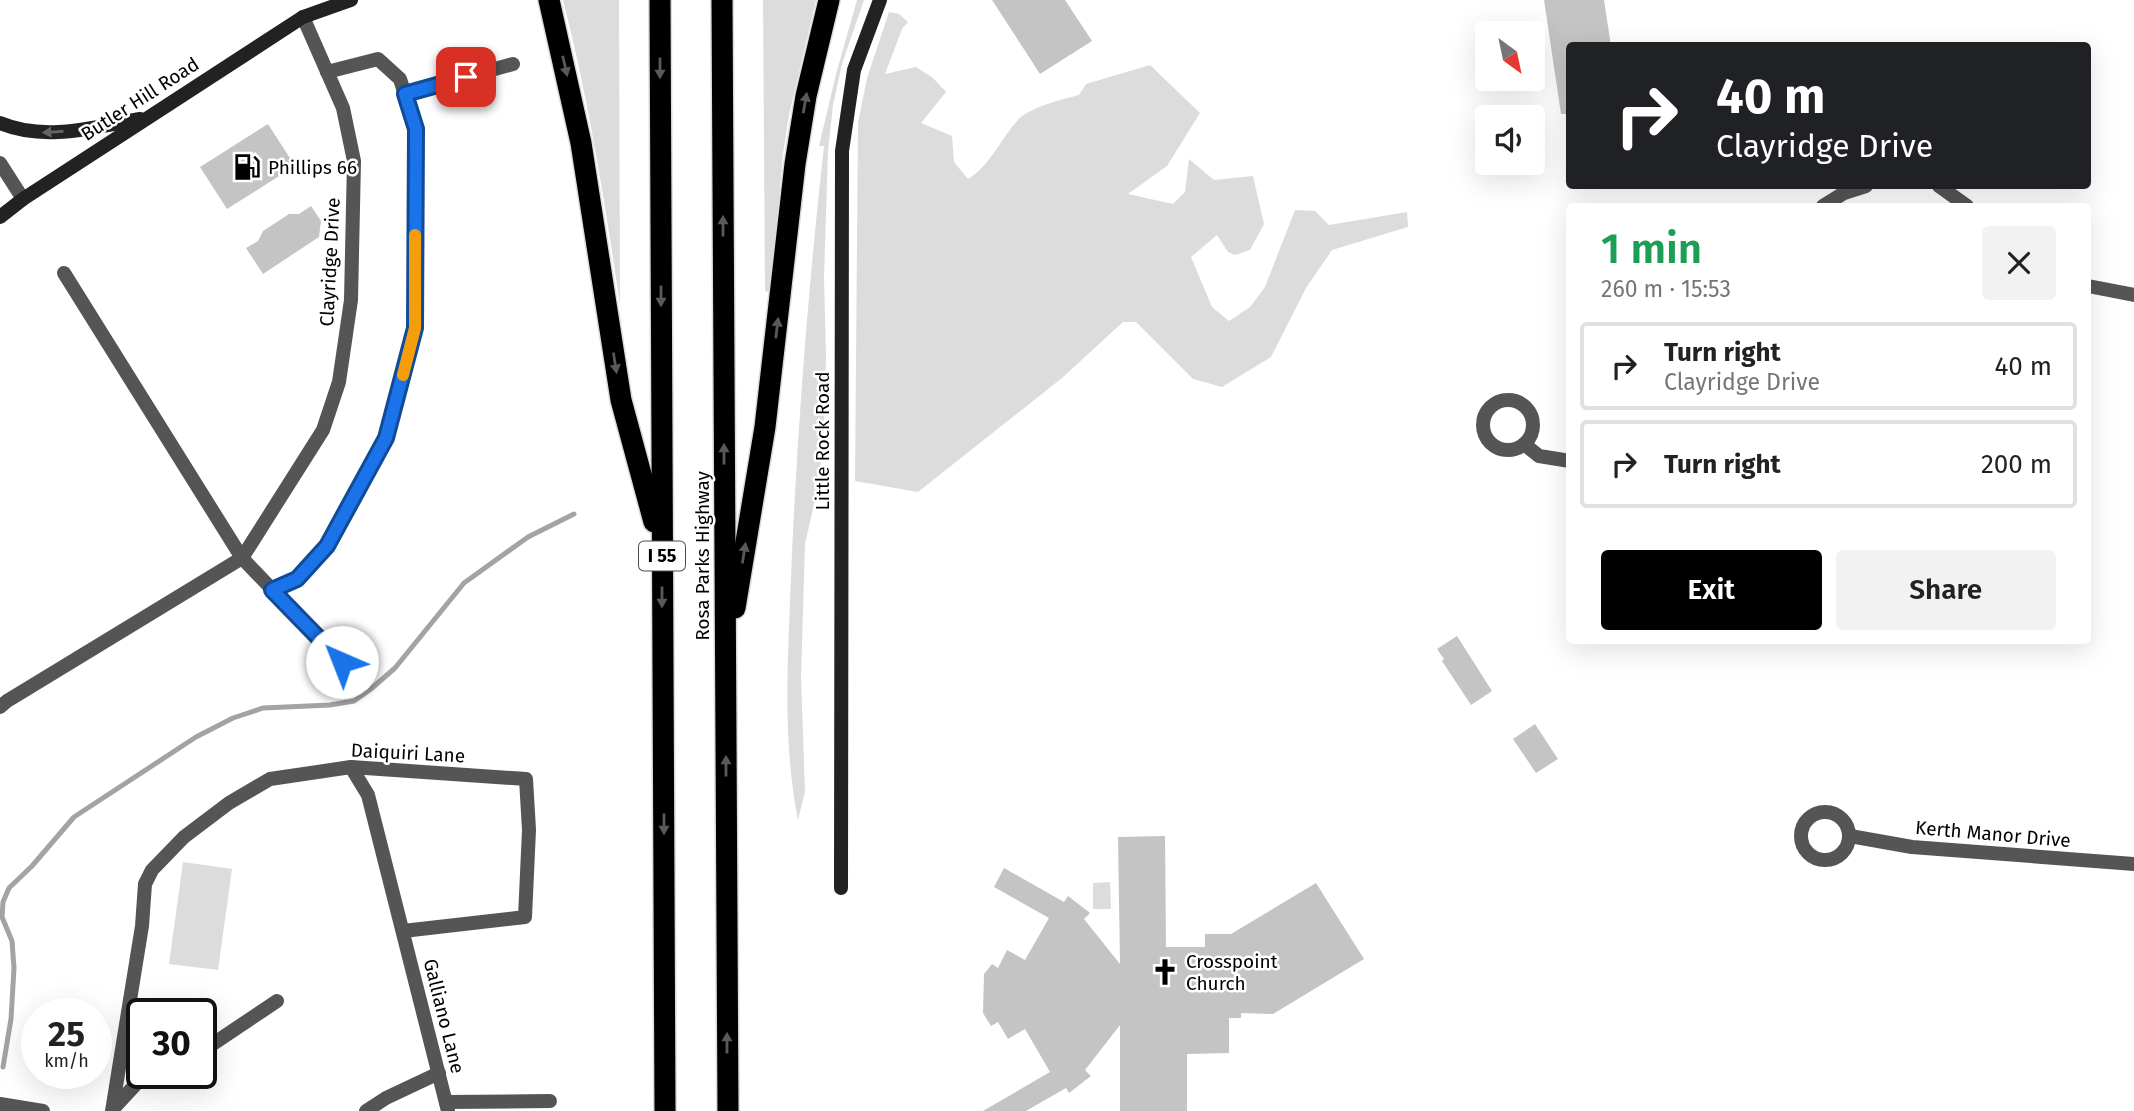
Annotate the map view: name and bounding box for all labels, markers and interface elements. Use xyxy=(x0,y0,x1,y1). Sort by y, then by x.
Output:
north arrow xyxy=(1475,21,1545,91)
map controls xyxy=(1475,21,1545,175)
pin xyxy=(436,47,496,107)
street label: Butler Hill Road xyxy=(77,52,203,146)
one-way arrow xyxy=(560,55,571,77)
one-way arrow xyxy=(654,57,666,79)
icon: arrive xyxy=(447,58,485,96)
text: 40 m xyxy=(1716,67,1825,126)
icon: right xyxy=(1601,70,1692,161)
one-way arrow xyxy=(800,92,811,114)
button: sound xyxy=(1475,105,1545,175)
one-way arrow xyxy=(42,127,64,138)
text: Clayridge Drive xyxy=(1716,127,1933,165)
fuel station icon: Phillips 66 xyxy=(232,152,262,182)
place label: Phillips 66 xyxy=(268,156,357,179)
street label: Clayridge Drive xyxy=(315,197,345,327)
one-way arrow xyxy=(717,215,729,237)
text: 1 min xyxy=(1601,224,1702,274)
button: close xyxy=(1982,226,2056,300)
text: 260 m · 15:53 xyxy=(1601,275,1731,303)
one-way arrow xyxy=(655,285,667,307)
one-way arrow xyxy=(772,317,783,339)
text: Turn right xyxy=(1664,337,1781,368)
icon: right xyxy=(1605,347,1643,385)
text: 40 m xyxy=(1994,351,2052,382)
one-way arrow xyxy=(610,352,621,374)
text: Clayridge Drive xyxy=(1664,368,1820,396)
street label: Little Rock Road xyxy=(811,371,834,511)
one-way arrow xyxy=(718,443,730,465)
icon: right xyxy=(1605,445,1643,483)
text: Turn right xyxy=(1664,449,1781,480)
text: 200 m xyxy=(1981,449,2052,480)
street label: Rosa Parks Highway xyxy=(691,471,714,641)
road number: I 55 xyxy=(639,542,685,570)
one-way arrow xyxy=(739,542,750,564)
button: Exit xyxy=(1601,550,1822,630)
button: Share xyxy=(1836,550,2056,630)
one-way arrow xyxy=(656,586,668,608)
position arrow xyxy=(305,625,379,699)
street label: Daiquiri Lane xyxy=(350,739,466,767)
one-way arrow xyxy=(720,755,732,777)
one-way arrow xyxy=(658,813,670,835)
street label: Kerth Manor Drive xyxy=(1914,816,2072,852)
place label: Crosspoint Church xyxy=(1186,950,1278,995)
street label: Galliano Lane xyxy=(419,956,469,1076)
church icon: Crosspoint Church xyxy=(1150,957,1180,987)
speed limit sign: 30 xyxy=(126,998,217,1089)
text: 25 xyxy=(48,1013,85,1055)
one-way arrow xyxy=(721,1032,733,1054)
text: km/h xyxy=(44,1050,89,1072)

